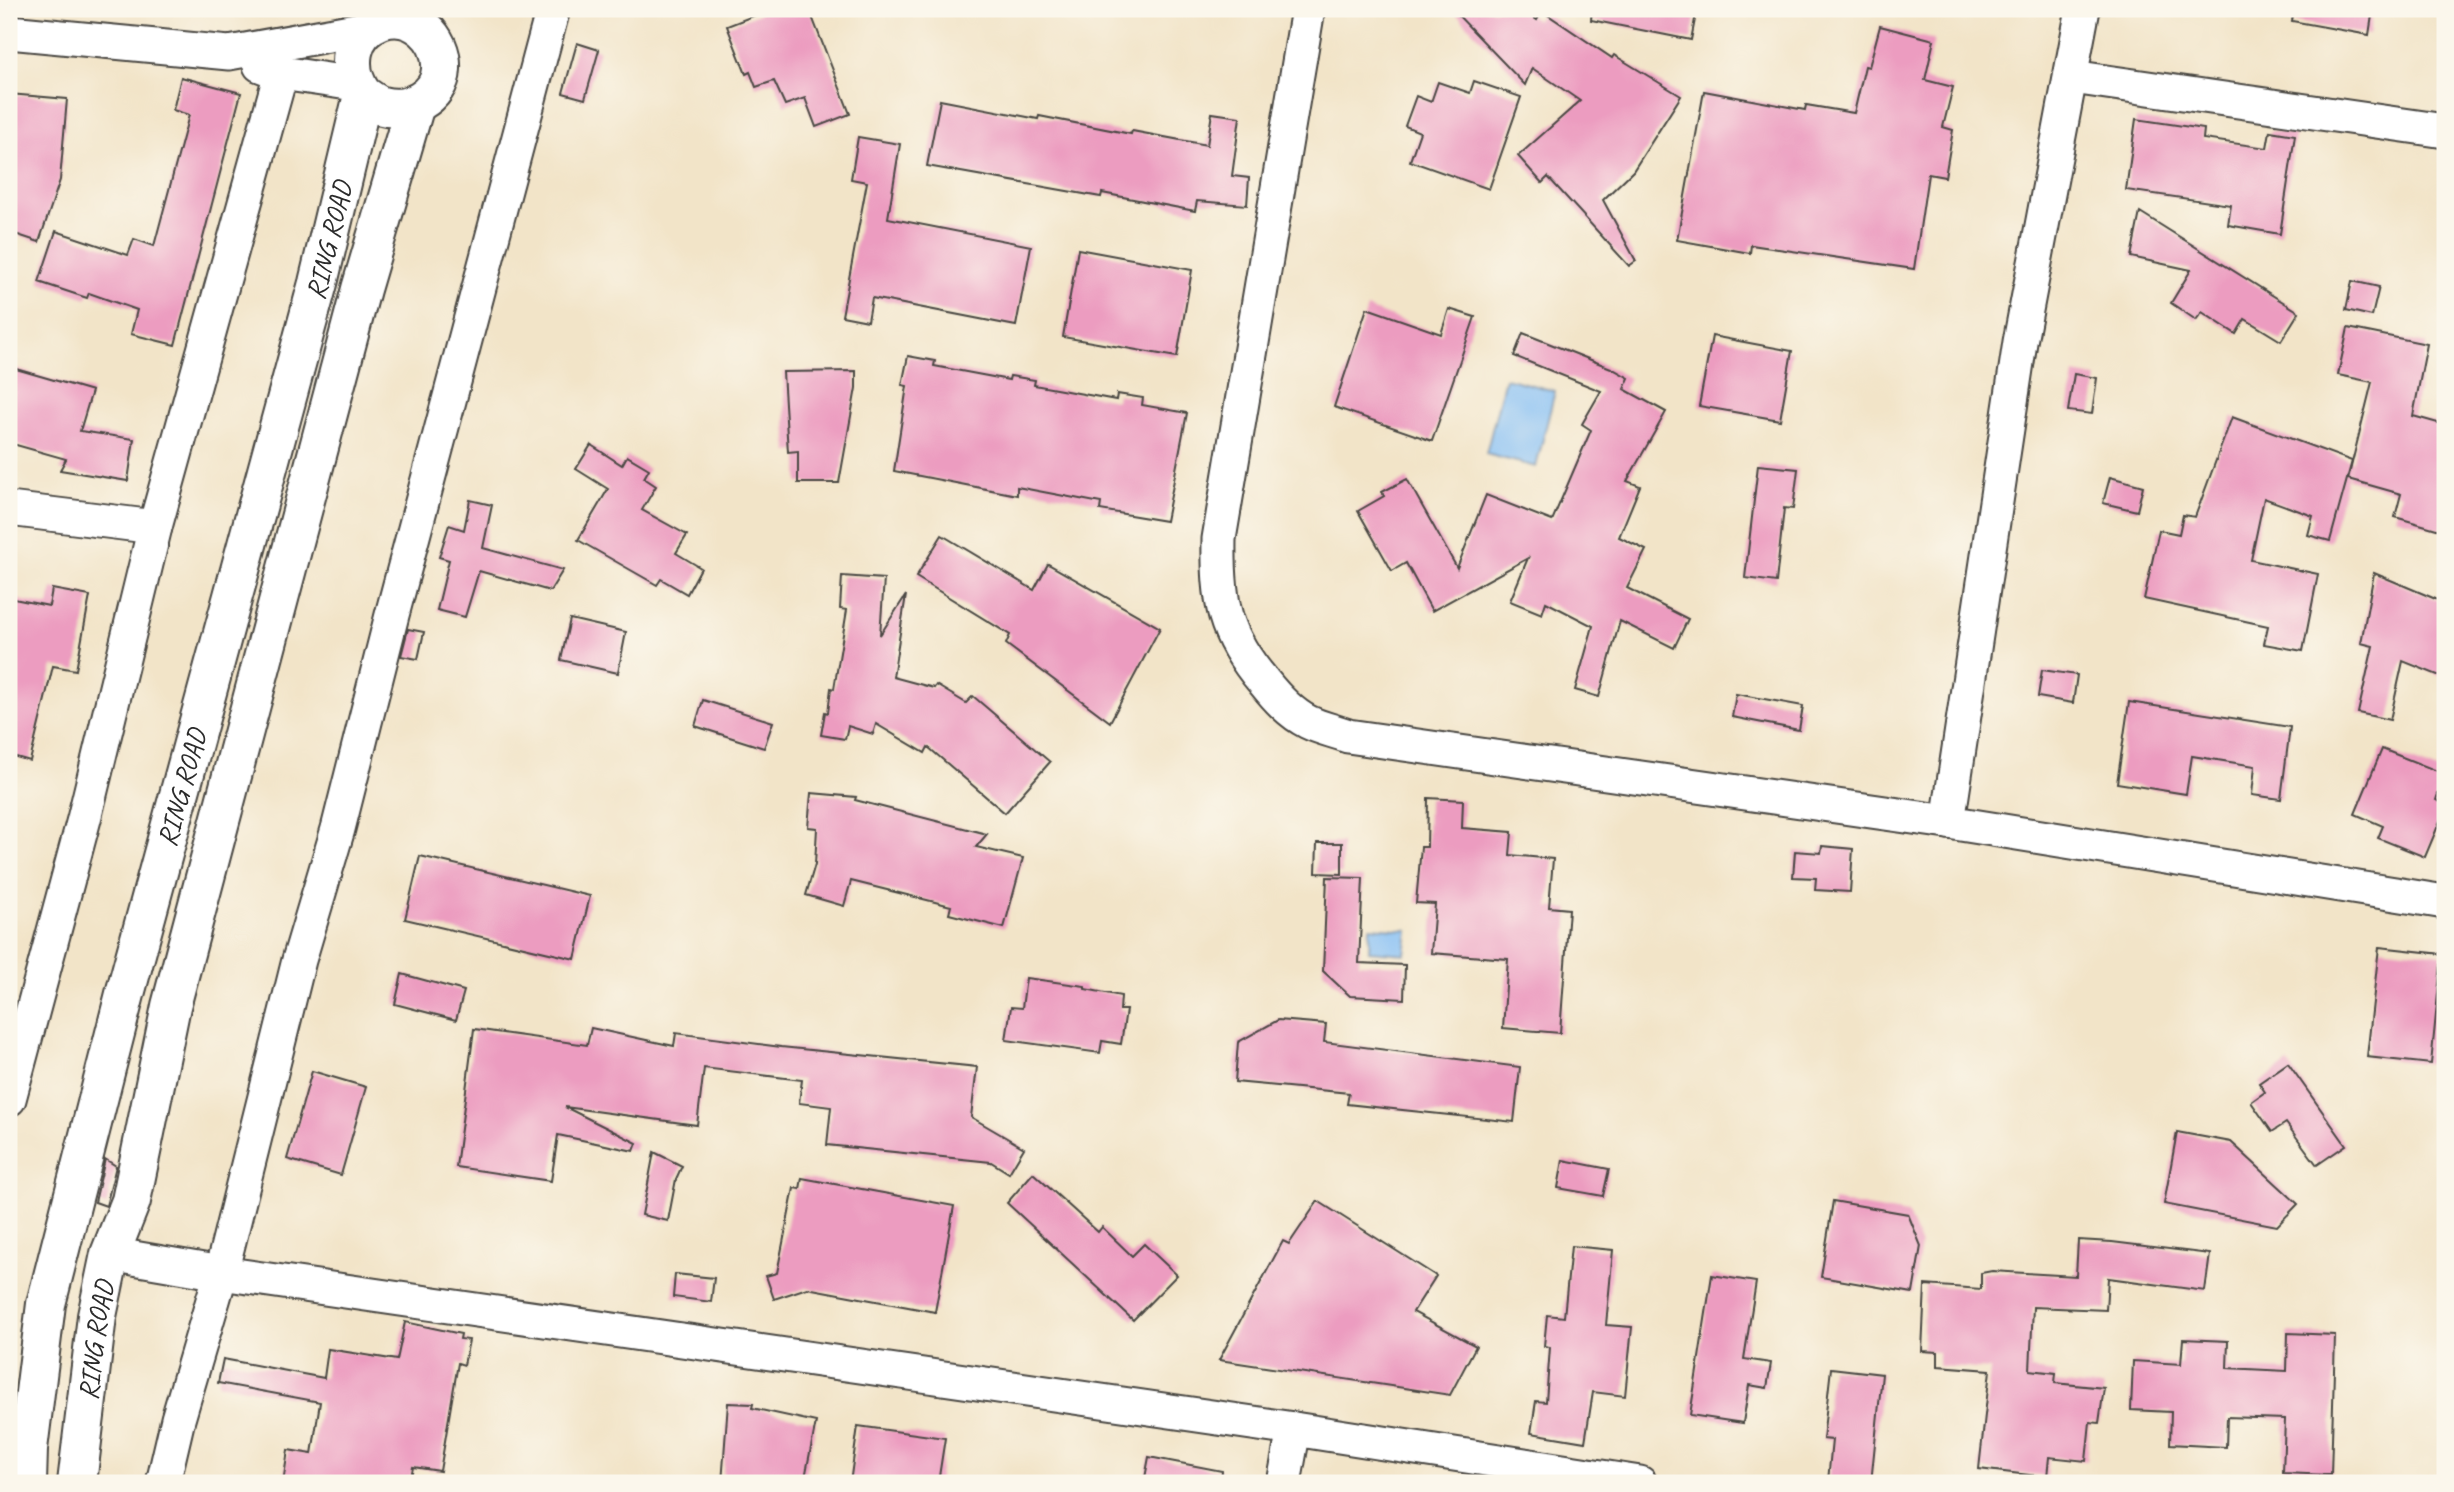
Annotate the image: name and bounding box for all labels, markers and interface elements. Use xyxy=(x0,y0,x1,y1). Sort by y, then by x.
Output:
street label: RING ROAD xyxy=(297,176,360,303)
street label: RING ROAD xyxy=(149,723,215,850)
street label: RING ROAD xyxy=(70,1276,122,1402)

